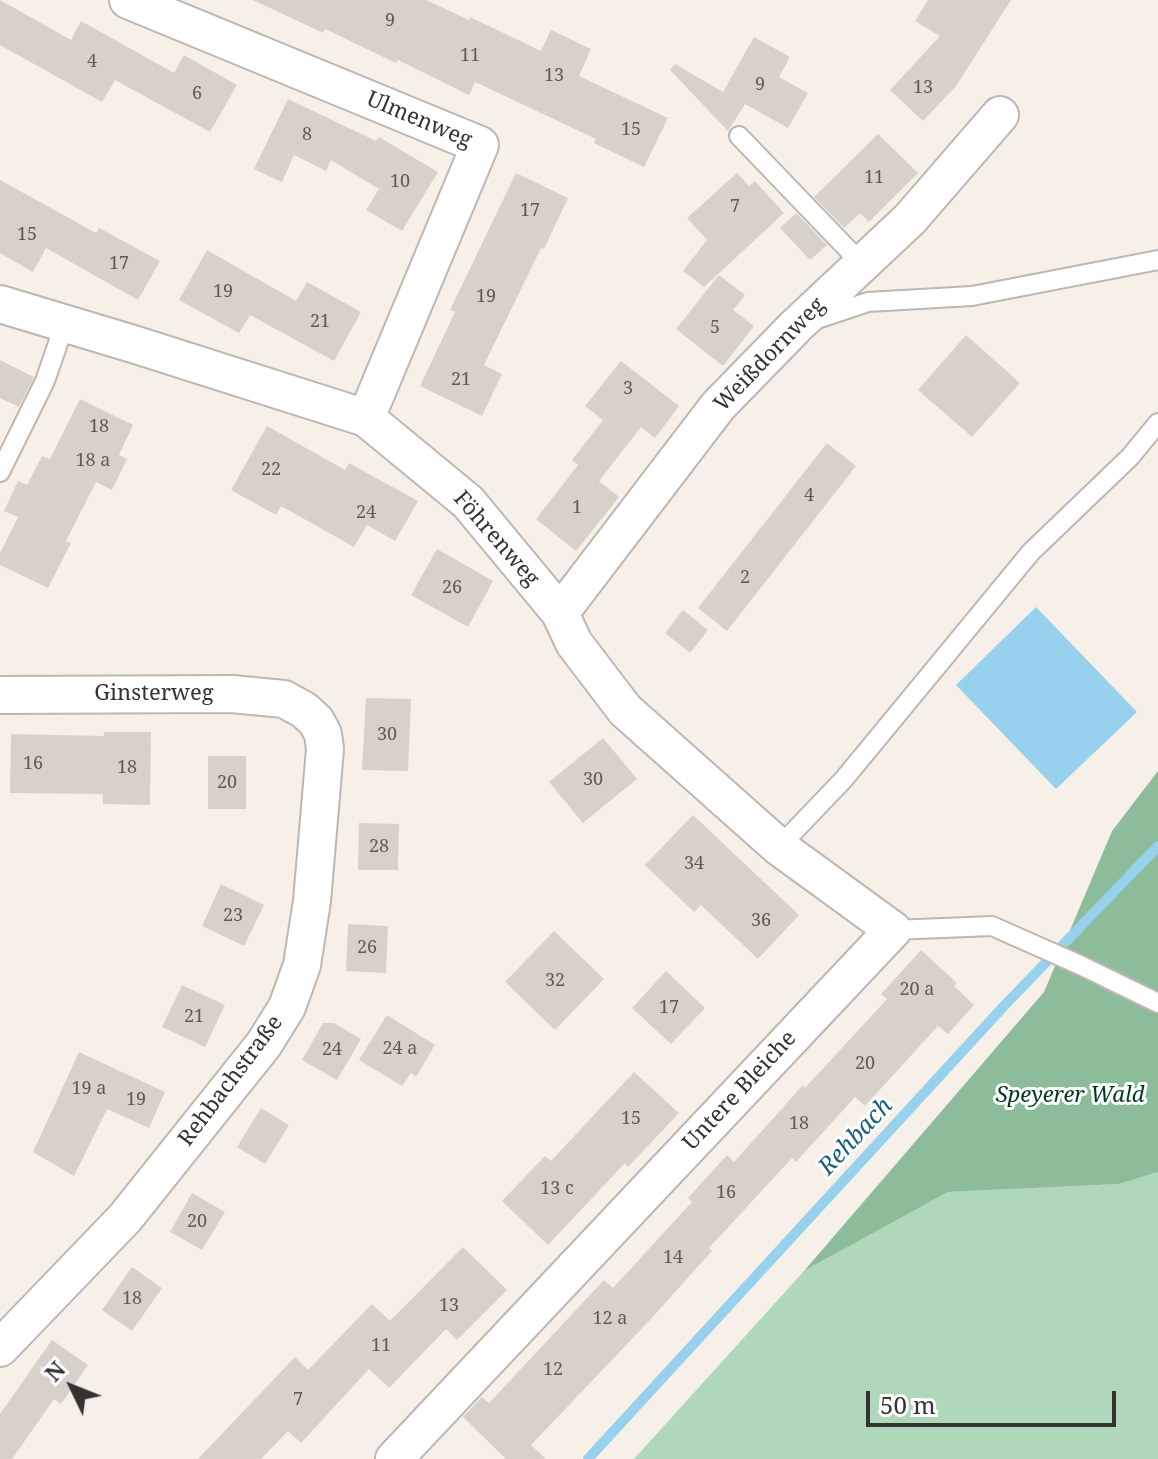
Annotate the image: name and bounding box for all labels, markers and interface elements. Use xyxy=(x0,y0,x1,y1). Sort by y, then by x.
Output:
house number: 9 xyxy=(385,10,395,32)
house number: 11 xyxy=(460,45,480,67)
house number: 4 xyxy=(87,51,97,73)
house number: 13 xyxy=(544,65,564,87)
house number: 9 xyxy=(755,74,765,96)
house number: 13 xyxy=(913,77,933,99)
house number: 6 xyxy=(192,83,202,105)
street label: Ulmenweg xyxy=(362,86,476,154)
house number: 15 xyxy=(621,119,641,141)
house number: 8 xyxy=(302,124,312,146)
house number: 11 xyxy=(864,167,884,189)
house number: 10 xyxy=(390,171,410,193)
house number: 7 xyxy=(730,196,740,218)
house number: 17 xyxy=(520,200,540,222)
house number: 15 xyxy=(17,224,37,246)
house number: 17 xyxy=(109,253,129,275)
house number: 19 xyxy=(213,281,233,303)
house number: 19 xyxy=(476,286,496,308)
street label: Weißdornweg xyxy=(709,293,831,417)
house number: 21 xyxy=(310,311,330,333)
house number: 5 xyxy=(710,317,720,339)
house number: 21 xyxy=(451,369,471,391)
house number: 3 xyxy=(623,378,633,400)
house number: 18 xyxy=(89,416,109,438)
house number: 18 a xyxy=(76,450,110,472)
house number: 22 xyxy=(261,459,281,481)
house number: 4 xyxy=(804,485,814,507)
street label: Föhrenweg xyxy=(447,486,545,592)
house number: 1 xyxy=(572,497,582,519)
house number: 24 xyxy=(356,502,376,524)
house number: 2 xyxy=(740,567,750,589)
house number: 26 xyxy=(442,577,462,599)
street label: Ginsterweg xyxy=(94,681,214,707)
house number: 30 xyxy=(377,724,397,746)
house number: 16 xyxy=(23,753,43,775)
house number: 18 xyxy=(117,757,137,779)
house number: 30 xyxy=(583,769,603,791)
house number: 20 xyxy=(217,772,237,794)
house number: 28 xyxy=(369,836,389,858)
house number: 34 xyxy=(684,853,704,875)
house number: 23 xyxy=(223,905,243,927)
house number: 36 xyxy=(751,910,771,932)
house number: 26 xyxy=(357,937,377,959)
house number: 32 xyxy=(545,970,565,992)
house number: 20 a xyxy=(900,979,934,1001)
house number: 17 xyxy=(659,997,679,1019)
house number: 21 xyxy=(184,1006,204,1028)
street label: Rehbachstraße xyxy=(173,1010,289,1152)
street label: Untere Bleiche xyxy=(678,1026,802,1156)
house number: 24 a xyxy=(383,1038,417,1060)
house number: 24 xyxy=(322,1039,342,1061)
house number: 20 xyxy=(855,1053,875,1075)
house number: 19 a xyxy=(72,1078,106,1100)
park label: Speyerer Wald xyxy=(996,1083,1144,1109)
house number: 19 xyxy=(126,1089,146,1111)
water label: Rehbach xyxy=(813,1092,899,1182)
house number: 15 xyxy=(621,1108,641,1130)
house number: 18 xyxy=(789,1113,809,1135)
house number: 13 c xyxy=(540,1178,574,1200)
house number: 16 xyxy=(716,1182,736,1204)
house number: 20 xyxy=(187,1211,207,1233)
house number: 14 xyxy=(663,1247,683,1269)
house number: 18 xyxy=(122,1288,142,1310)
house number: 13 xyxy=(439,1295,459,1317)
house number: 12 a xyxy=(593,1308,627,1330)
house number: 11 xyxy=(371,1335,391,1357)
north arrow xyxy=(32,1347,112,1427)
text: N xyxy=(38,1354,71,1387)
house number: 12 xyxy=(543,1359,563,1381)
scale bar xyxy=(870,1375,1120,1425)
text: 50 m xyxy=(880,1388,936,1421)
house number: 7 xyxy=(293,1389,303,1411)

